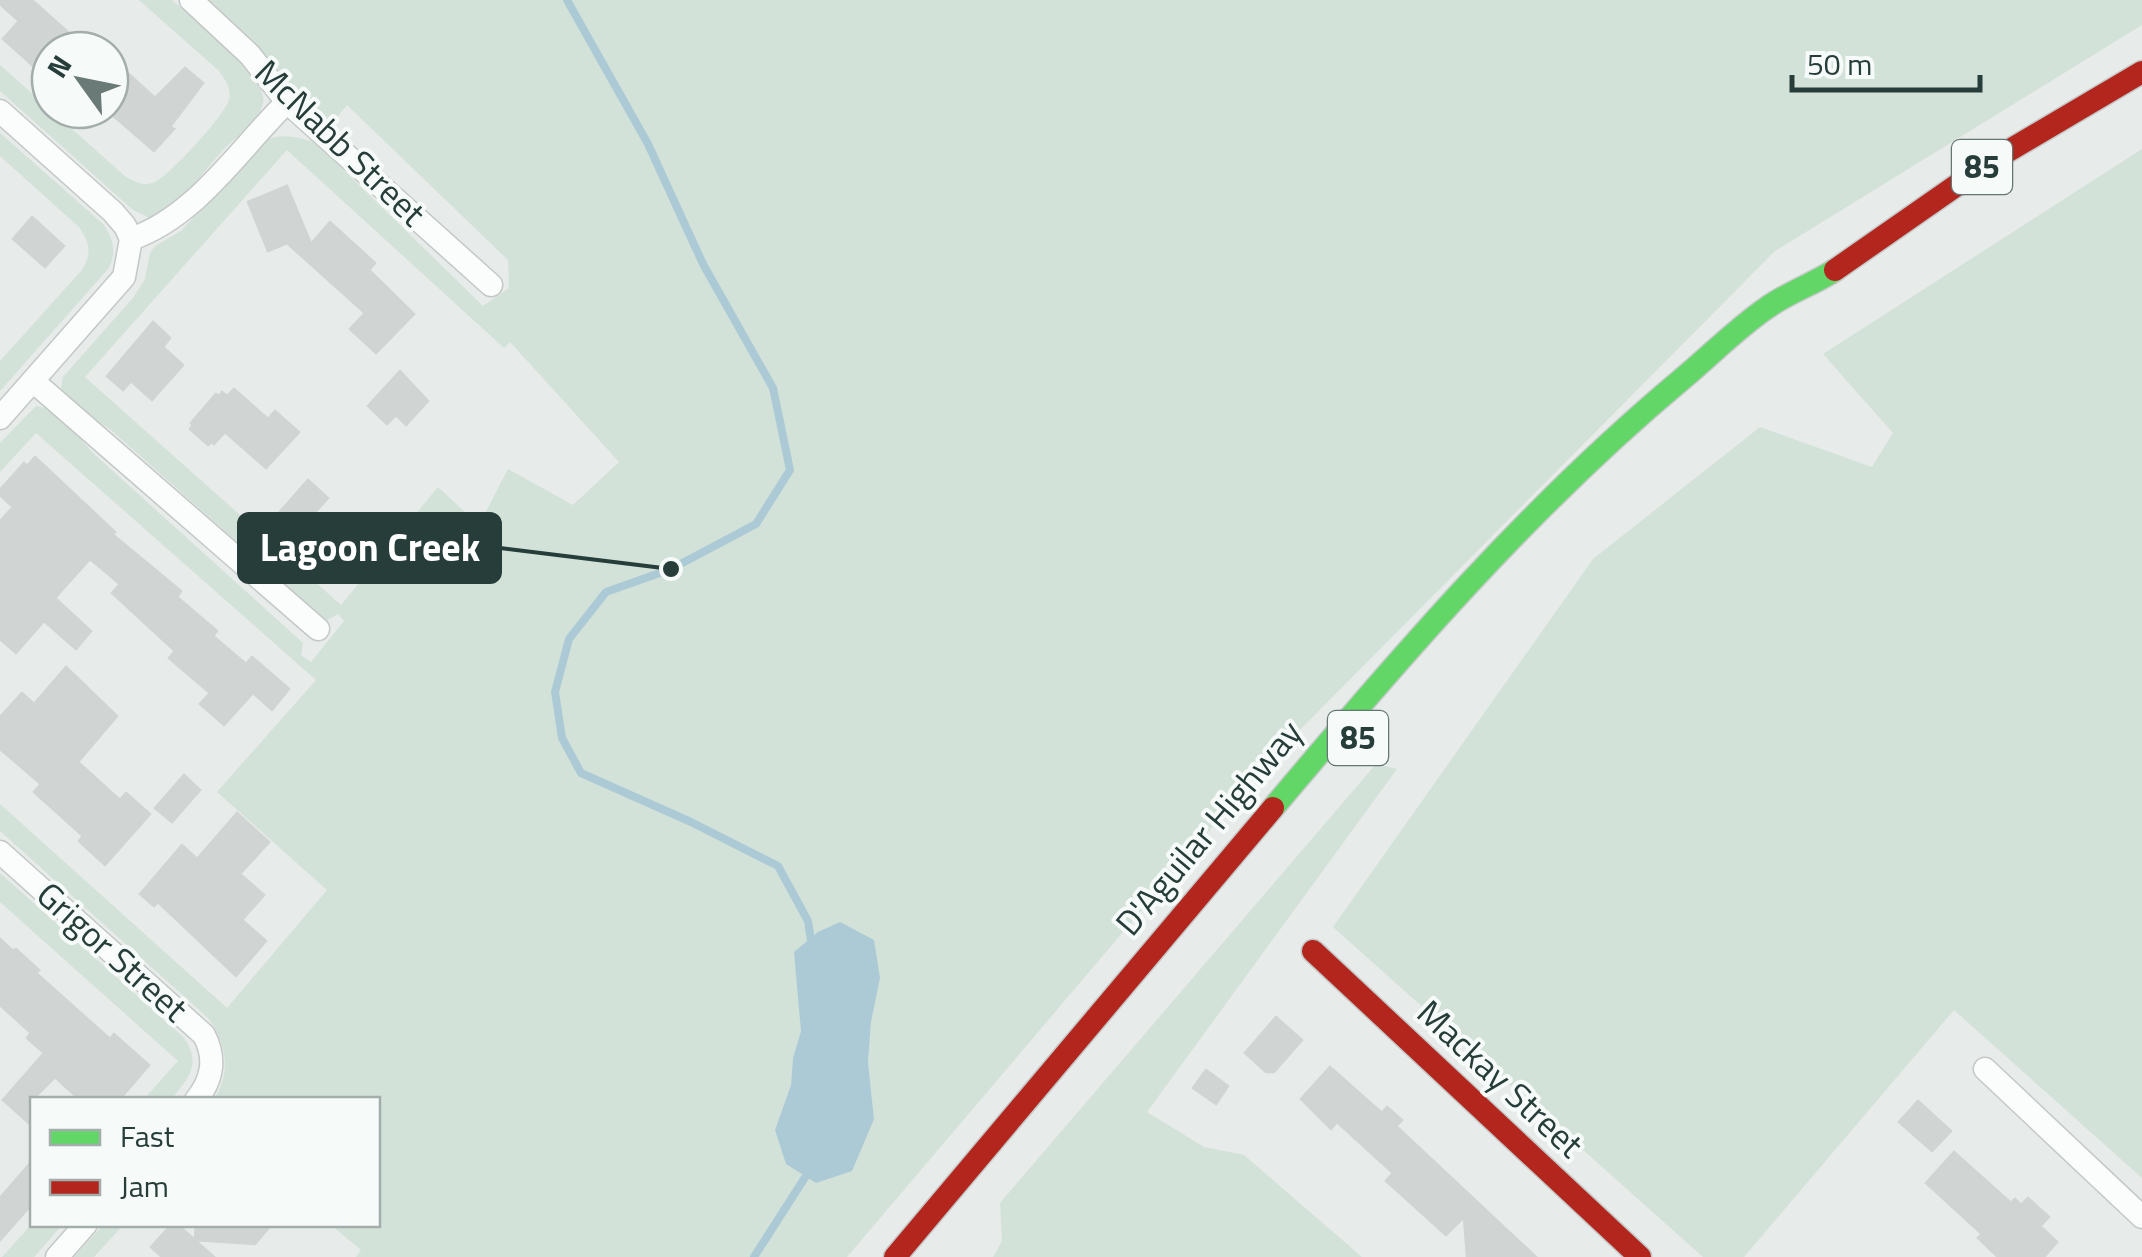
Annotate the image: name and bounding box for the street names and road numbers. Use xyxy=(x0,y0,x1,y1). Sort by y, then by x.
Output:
street label: McNabb Street xyxy=(243,46,439,238)
road number: 85 xyxy=(1952,140,2012,194)
street label: D'Aguilar Highway xyxy=(1102,708,1315,947)
road number: 85 xyxy=(1328,711,1388,765)
street label: Grigor Street xyxy=(25,868,201,1034)
street label: Mackay Street xyxy=(1405,987,1596,1170)

